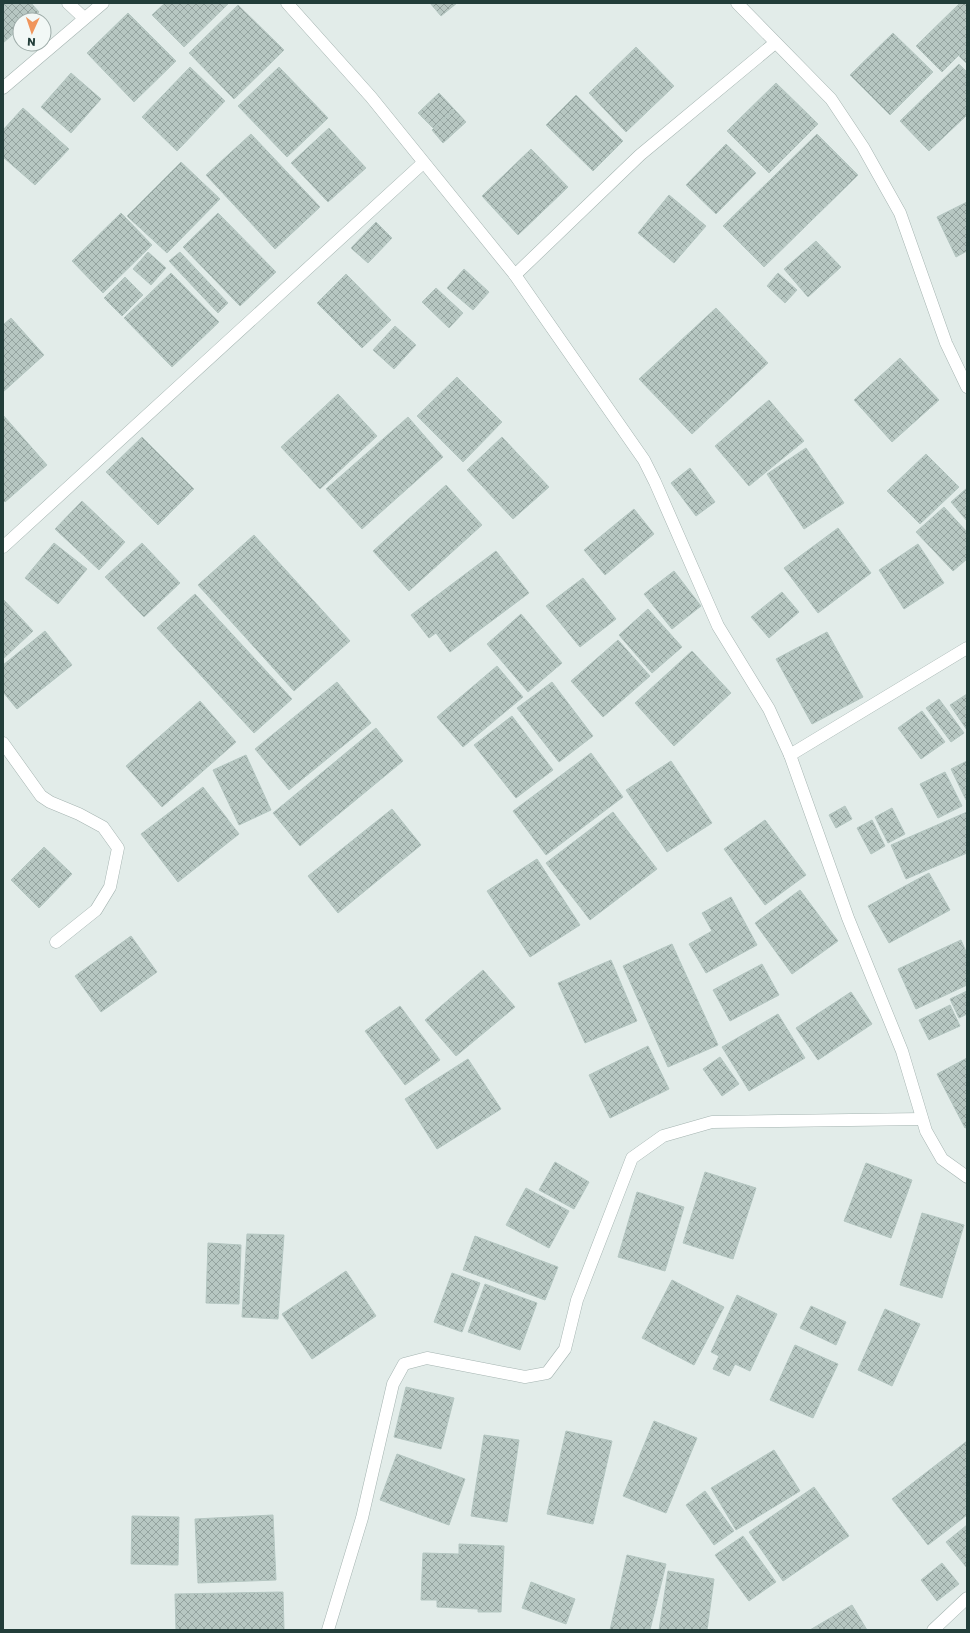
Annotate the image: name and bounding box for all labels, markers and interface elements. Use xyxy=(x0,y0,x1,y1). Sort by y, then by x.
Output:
north arrow xyxy=(12,12,52,52)
text: N xyxy=(27,34,36,50)

